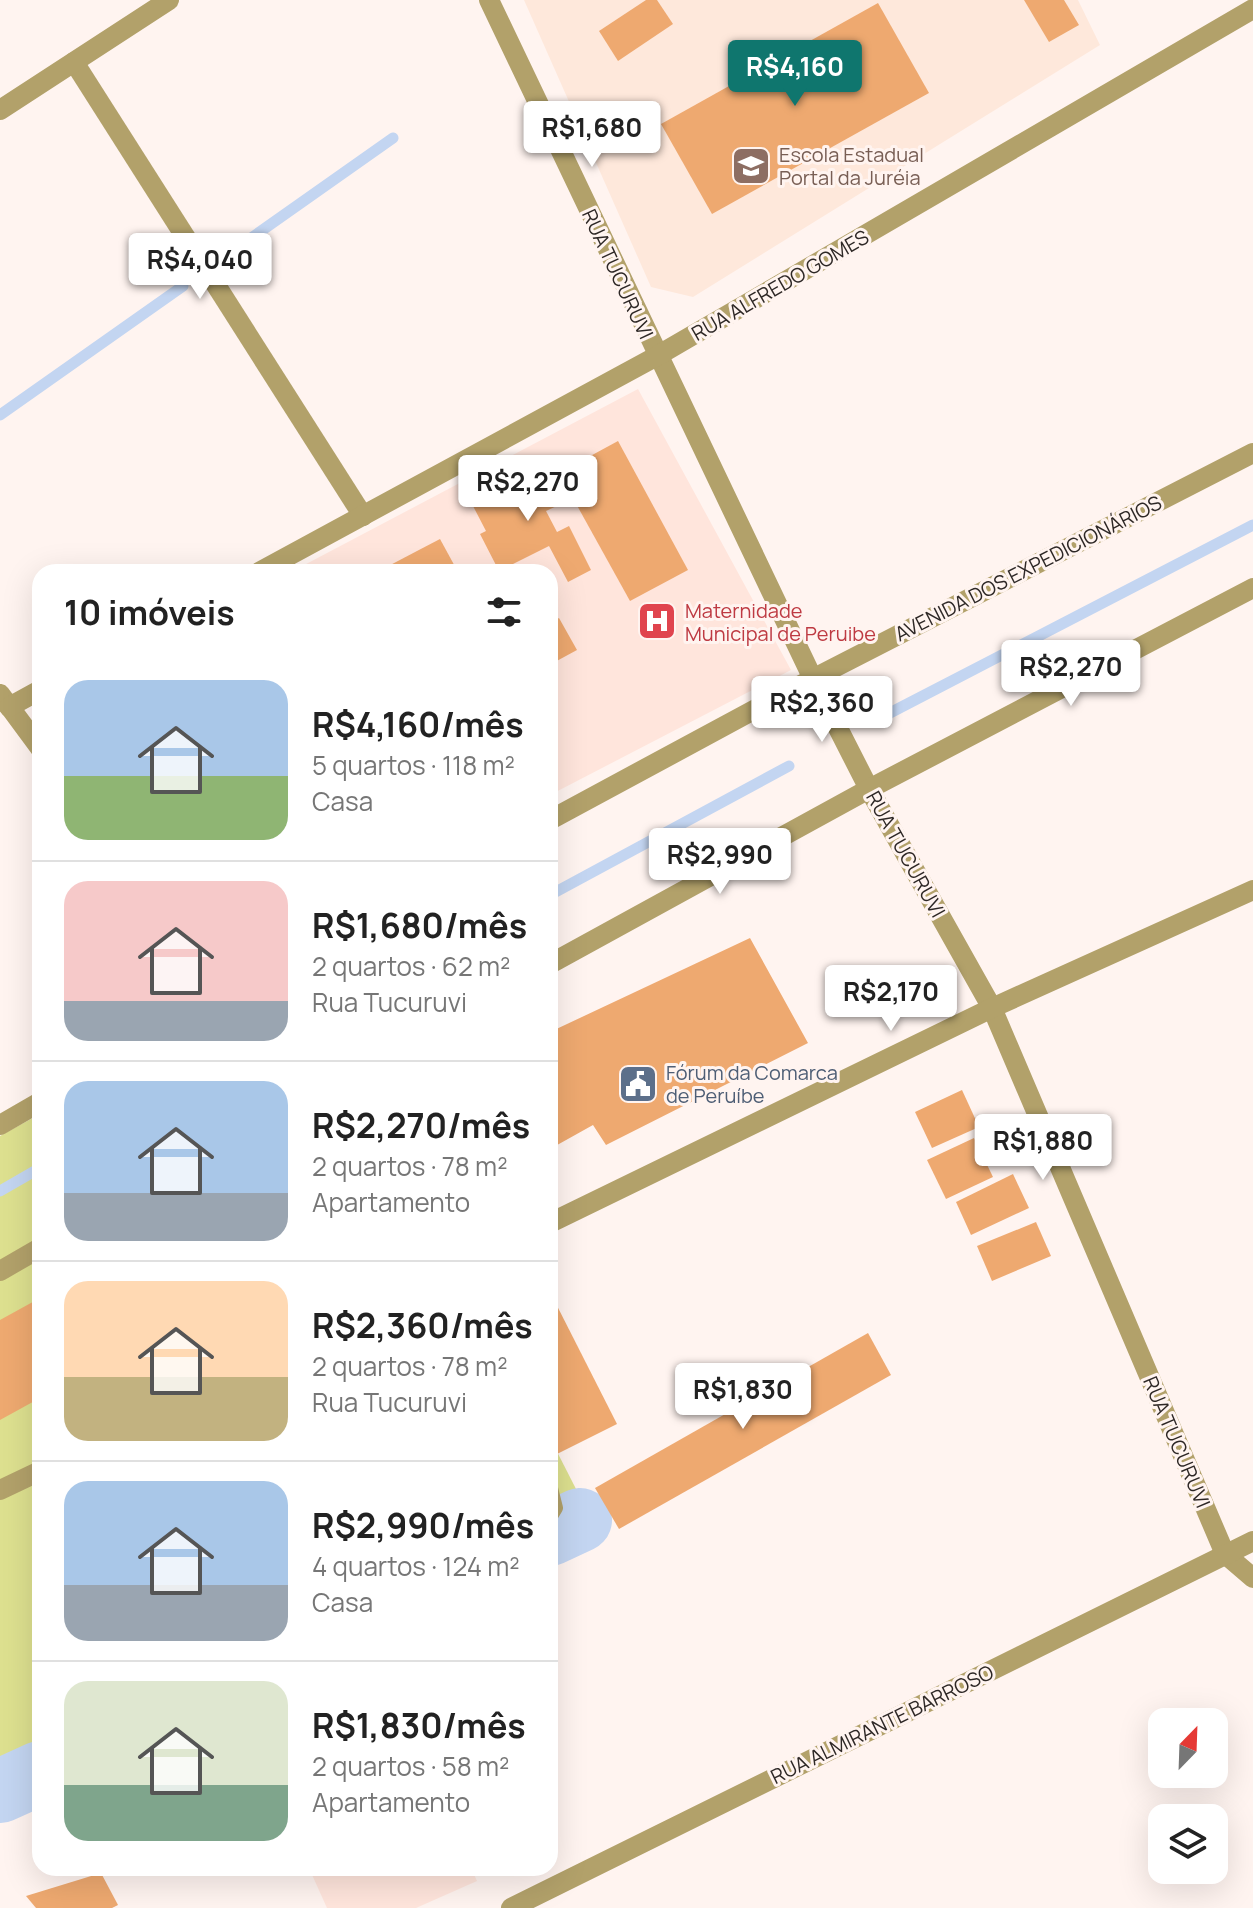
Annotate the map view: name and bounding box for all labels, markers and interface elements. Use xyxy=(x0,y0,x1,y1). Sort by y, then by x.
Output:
pin: R$4,160 xyxy=(721,40,869,108)
text: R$4,160 xyxy=(746,48,844,84)
pin: R$1,680 xyxy=(518,101,666,169)
text: R$1,680 xyxy=(542,109,642,145)
place label: Escola Estadual Portal da Juréia xyxy=(779,141,924,191)
school or university icon: Escola Estadual Portal da Juréia xyxy=(730,145,772,187)
street label: RUA TUCURUVI xyxy=(576,205,660,343)
street label: RUA ALFREDO GOMES xyxy=(687,223,873,347)
pin: R$4,040 xyxy=(126,233,274,301)
text: R$4,040 xyxy=(147,241,253,277)
pin: R$2,270 xyxy=(454,455,602,523)
text: R$2,270 xyxy=(476,463,580,499)
street label: AVENIDA DOS EXPEDICIONÁRIOS xyxy=(890,489,1166,647)
text: 10 imóveis xyxy=(64,589,235,635)
icon: filters xyxy=(482,590,526,634)
place label: Maternidade Municipal de Peruibe xyxy=(685,597,876,647)
hospital icon: Maternidade Municipal de Peruibe xyxy=(636,600,678,642)
pin: R$2,270 xyxy=(997,640,1145,708)
text: R$2,270 xyxy=(1019,648,1123,684)
pin: R$2,360 xyxy=(748,676,896,744)
text: R$2,360 xyxy=(769,684,875,720)
text: R$4,160/mês xyxy=(312,701,524,747)
icon: home xyxy=(128,712,224,808)
text: 5 quartos · 118 m² xyxy=(312,747,515,783)
text: Casa xyxy=(312,783,373,819)
street label: RUA TUCURUVI xyxy=(860,786,952,922)
pin: R$2,990 xyxy=(646,828,794,896)
text: R$2,990 xyxy=(667,836,773,872)
text: R$1,680/mês xyxy=(312,902,527,948)
icon: home xyxy=(128,913,224,1009)
text: 2 quartos · 62 m² xyxy=(312,948,510,984)
pin: R$2,170 xyxy=(817,965,965,1033)
text: R$2,170 xyxy=(843,973,939,1009)
text: Rua Tucuruvi xyxy=(312,984,467,1020)
place label: Fórum da Comarca de Peruíbe xyxy=(666,1059,838,1109)
public building icon: Fórum da Comarca de Peruíbe xyxy=(617,1063,659,1105)
text: R$2,270/mês xyxy=(312,1102,530,1148)
icon: home xyxy=(128,1113,224,1209)
pin: R$1,880 xyxy=(969,1114,1117,1182)
text: R$1,880 xyxy=(993,1122,1093,1158)
text: 2 quartos · 78 m² xyxy=(312,1148,508,1184)
text: Apartamento xyxy=(312,1184,470,1220)
text: R$2,360/mês xyxy=(312,1302,533,1348)
icon: home xyxy=(128,1313,224,1409)
text: 2 quartos · 78 m² xyxy=(312,1348,508,1384)
pin: R$1,830 xyxy=(669,1363,817,1431)
text: R$1,830 xyxy=(693,1371,793,1407)
street label: RUA TUCURUVI xyxy=(1137,1372,1217,1512)
text: Rua Tucuruvi xyxy=(312,1384,467,1420)
text: R$2,990/mês xyxy=(312,1502,534,1548)
icon: home xyxy=(128,1513,224,1609)
text: 4 quartos · 124 m² xyxy=(312,1548,520,1584)
text: Casa xyxy=(312,1584,373,1620)
street label: RUA ALMIRANTE BARROSO xyxy=(766,1658,998,1790)
text: R$1,830/mês xyxy=(312,1702,526,1748)
north arrow xyxy=(1148,1708,1228,1788)
map controls xyxy=(1148,1708,1228,1884)
icon: home xyxy=(128,1713,224,1809)
text: 2 quartos · 58 m² xyxy=(312,1748,510,1784)
text: Apartamento xyxy=(312,1784,470,1820)
button: layers xyxy=(1148,1804,1228,1884)

